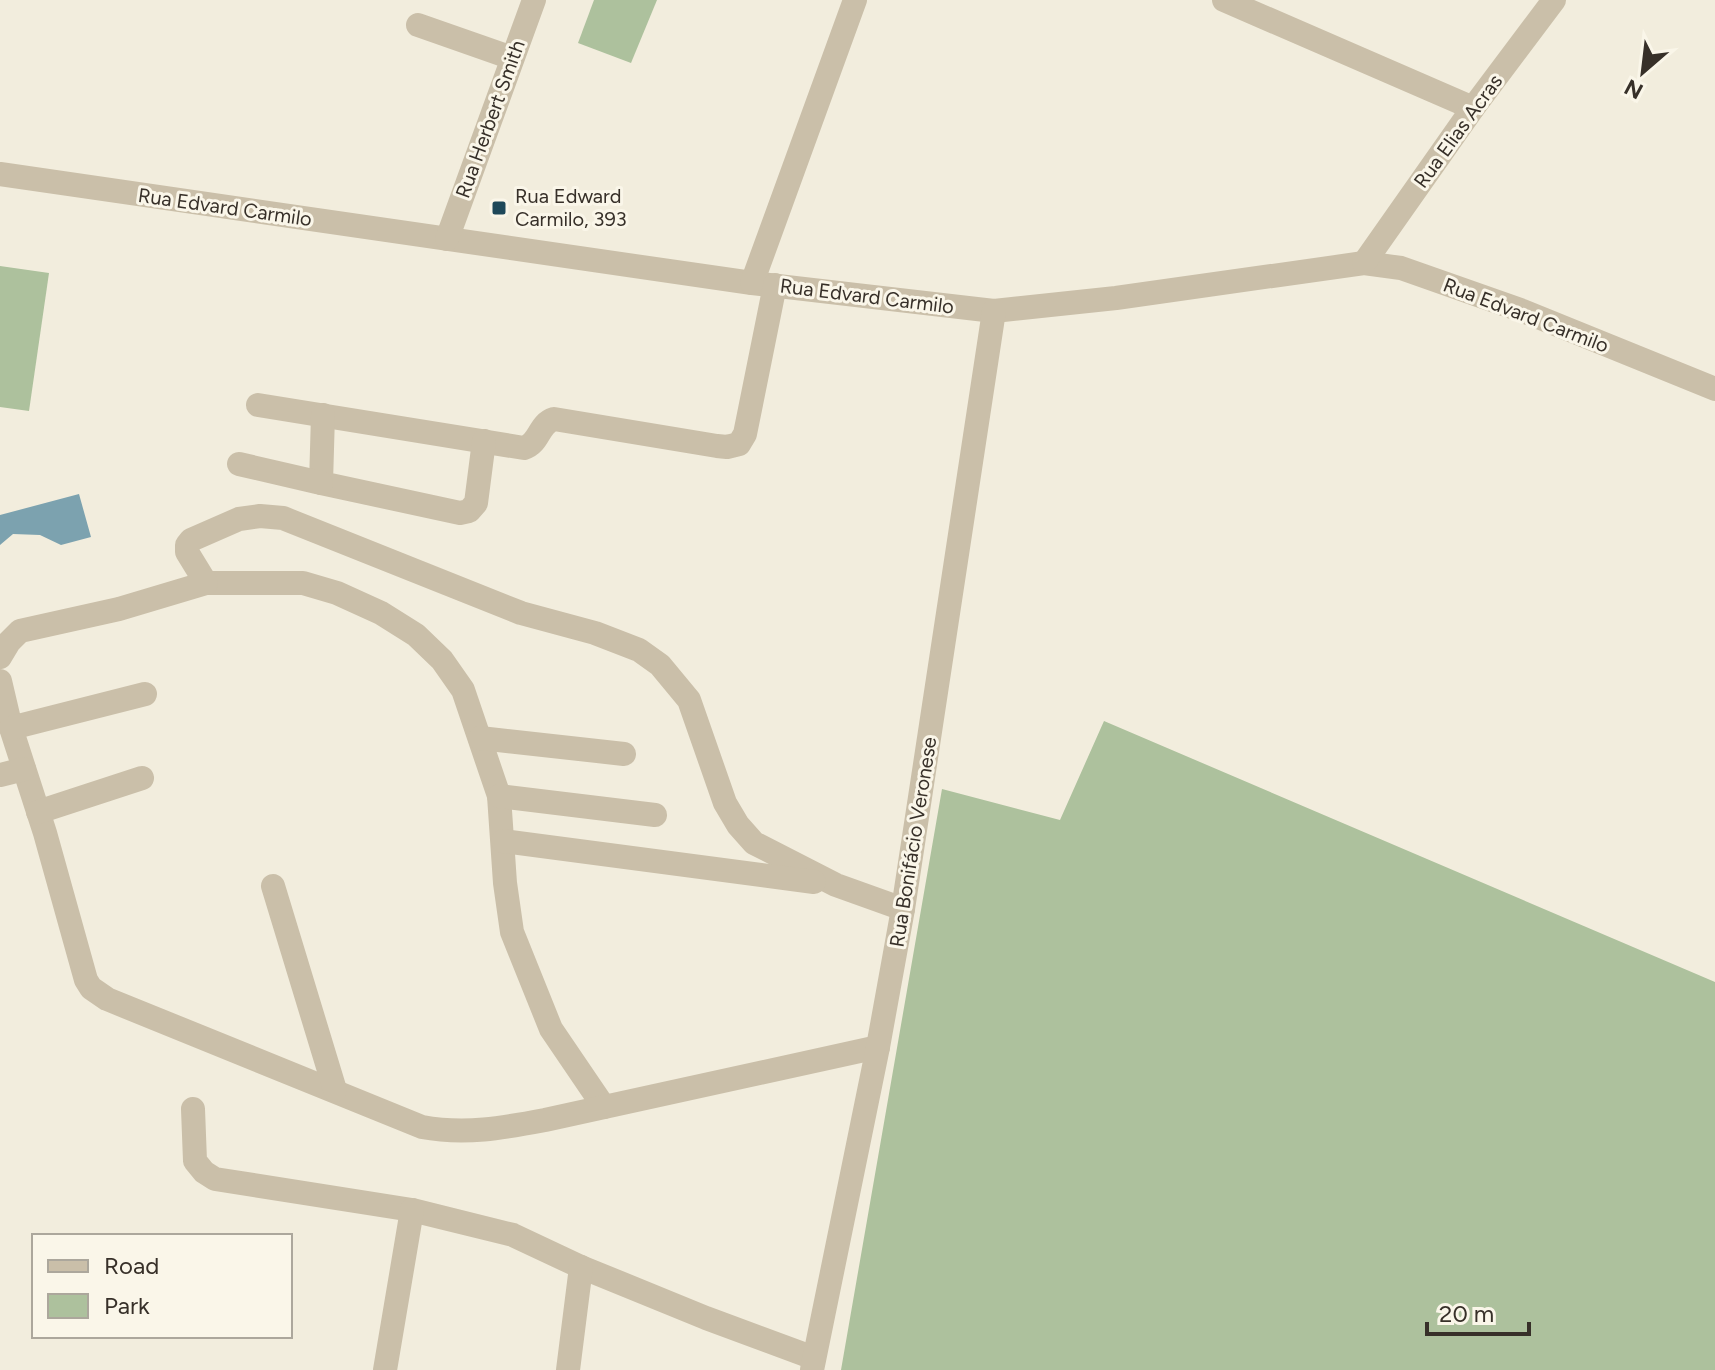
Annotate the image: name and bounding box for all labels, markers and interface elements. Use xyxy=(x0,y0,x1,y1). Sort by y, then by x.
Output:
north arrow xyxy=(1603,32,1683,112)
street label: Rua Herbert Smith xyxy=(450,37,530,201)
street label: Rua Elias Acras xyxy=(1409,69,1507,193)
text: N xyxy=(1620,73,1648,105)
street label: Rua Edvard Carmilo xyxy=(137,183,313,231)
place label: Rua Edward Carmilo, 393 xyxy=(515,184,627,231)
marker: Rua Edward Carmilo, 393 xyxy=(490,199,508,217)
street label: Rua Edvard Carmilo xyxy=(1440,272,1612,358)
street label: Rua Edvard Carmilo xyxy=(779,273,955,319)
street label: Rua Bonifácio Veronese xyxy=(885,735,941,949)
legend xyxy=(32,1234,292,1338)
text: Road xyxy=(104,1251,159,1280)
scale bar xyxy=(1427,1286,1529,1336)
text: Park xyxy=(104,1291,150,1320)
text: 20 m xyxy=(1439,1299,1494,1328)

